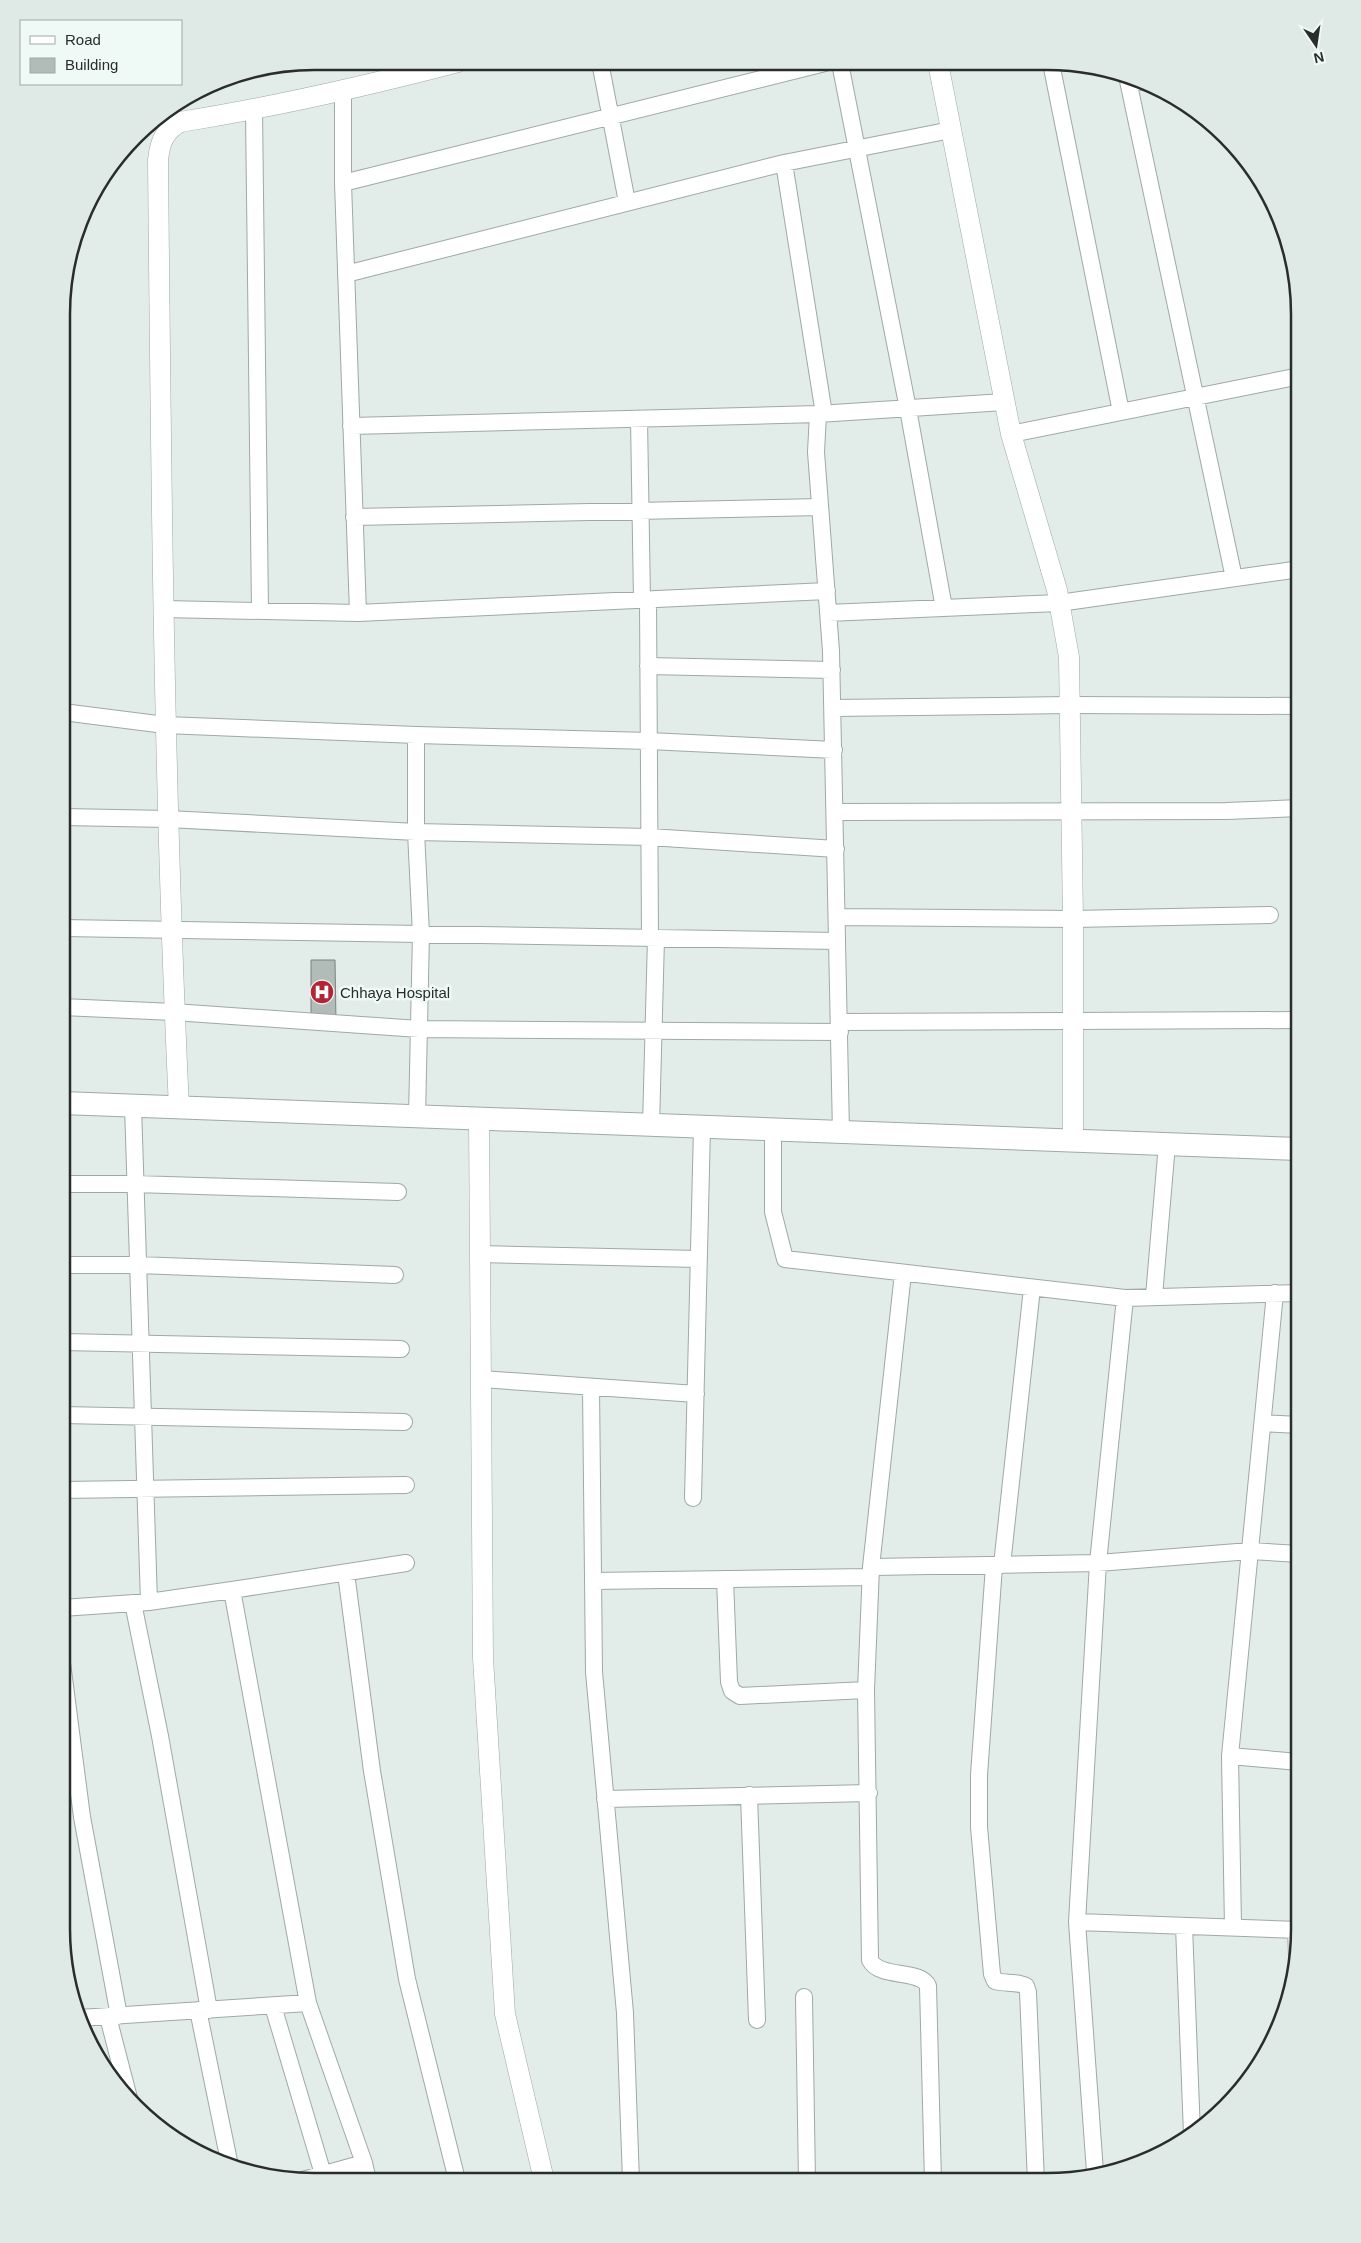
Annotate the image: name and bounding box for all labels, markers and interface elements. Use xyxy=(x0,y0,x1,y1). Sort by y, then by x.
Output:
legend xyxy=(20,20,182,85)
north arrow xyxy=(1291,20,1341,70)
text: Road xyxy=(65,31,101,48)
text: N xyxy=(1312,49,1326,67)
text: Building xyxy=(65,56,118,73)
hospital icon: Chhaya Hospital xyxy=(309,979,335,1005)
place label: Chhaya Hospital xyxy=(340,984,450,1001)

